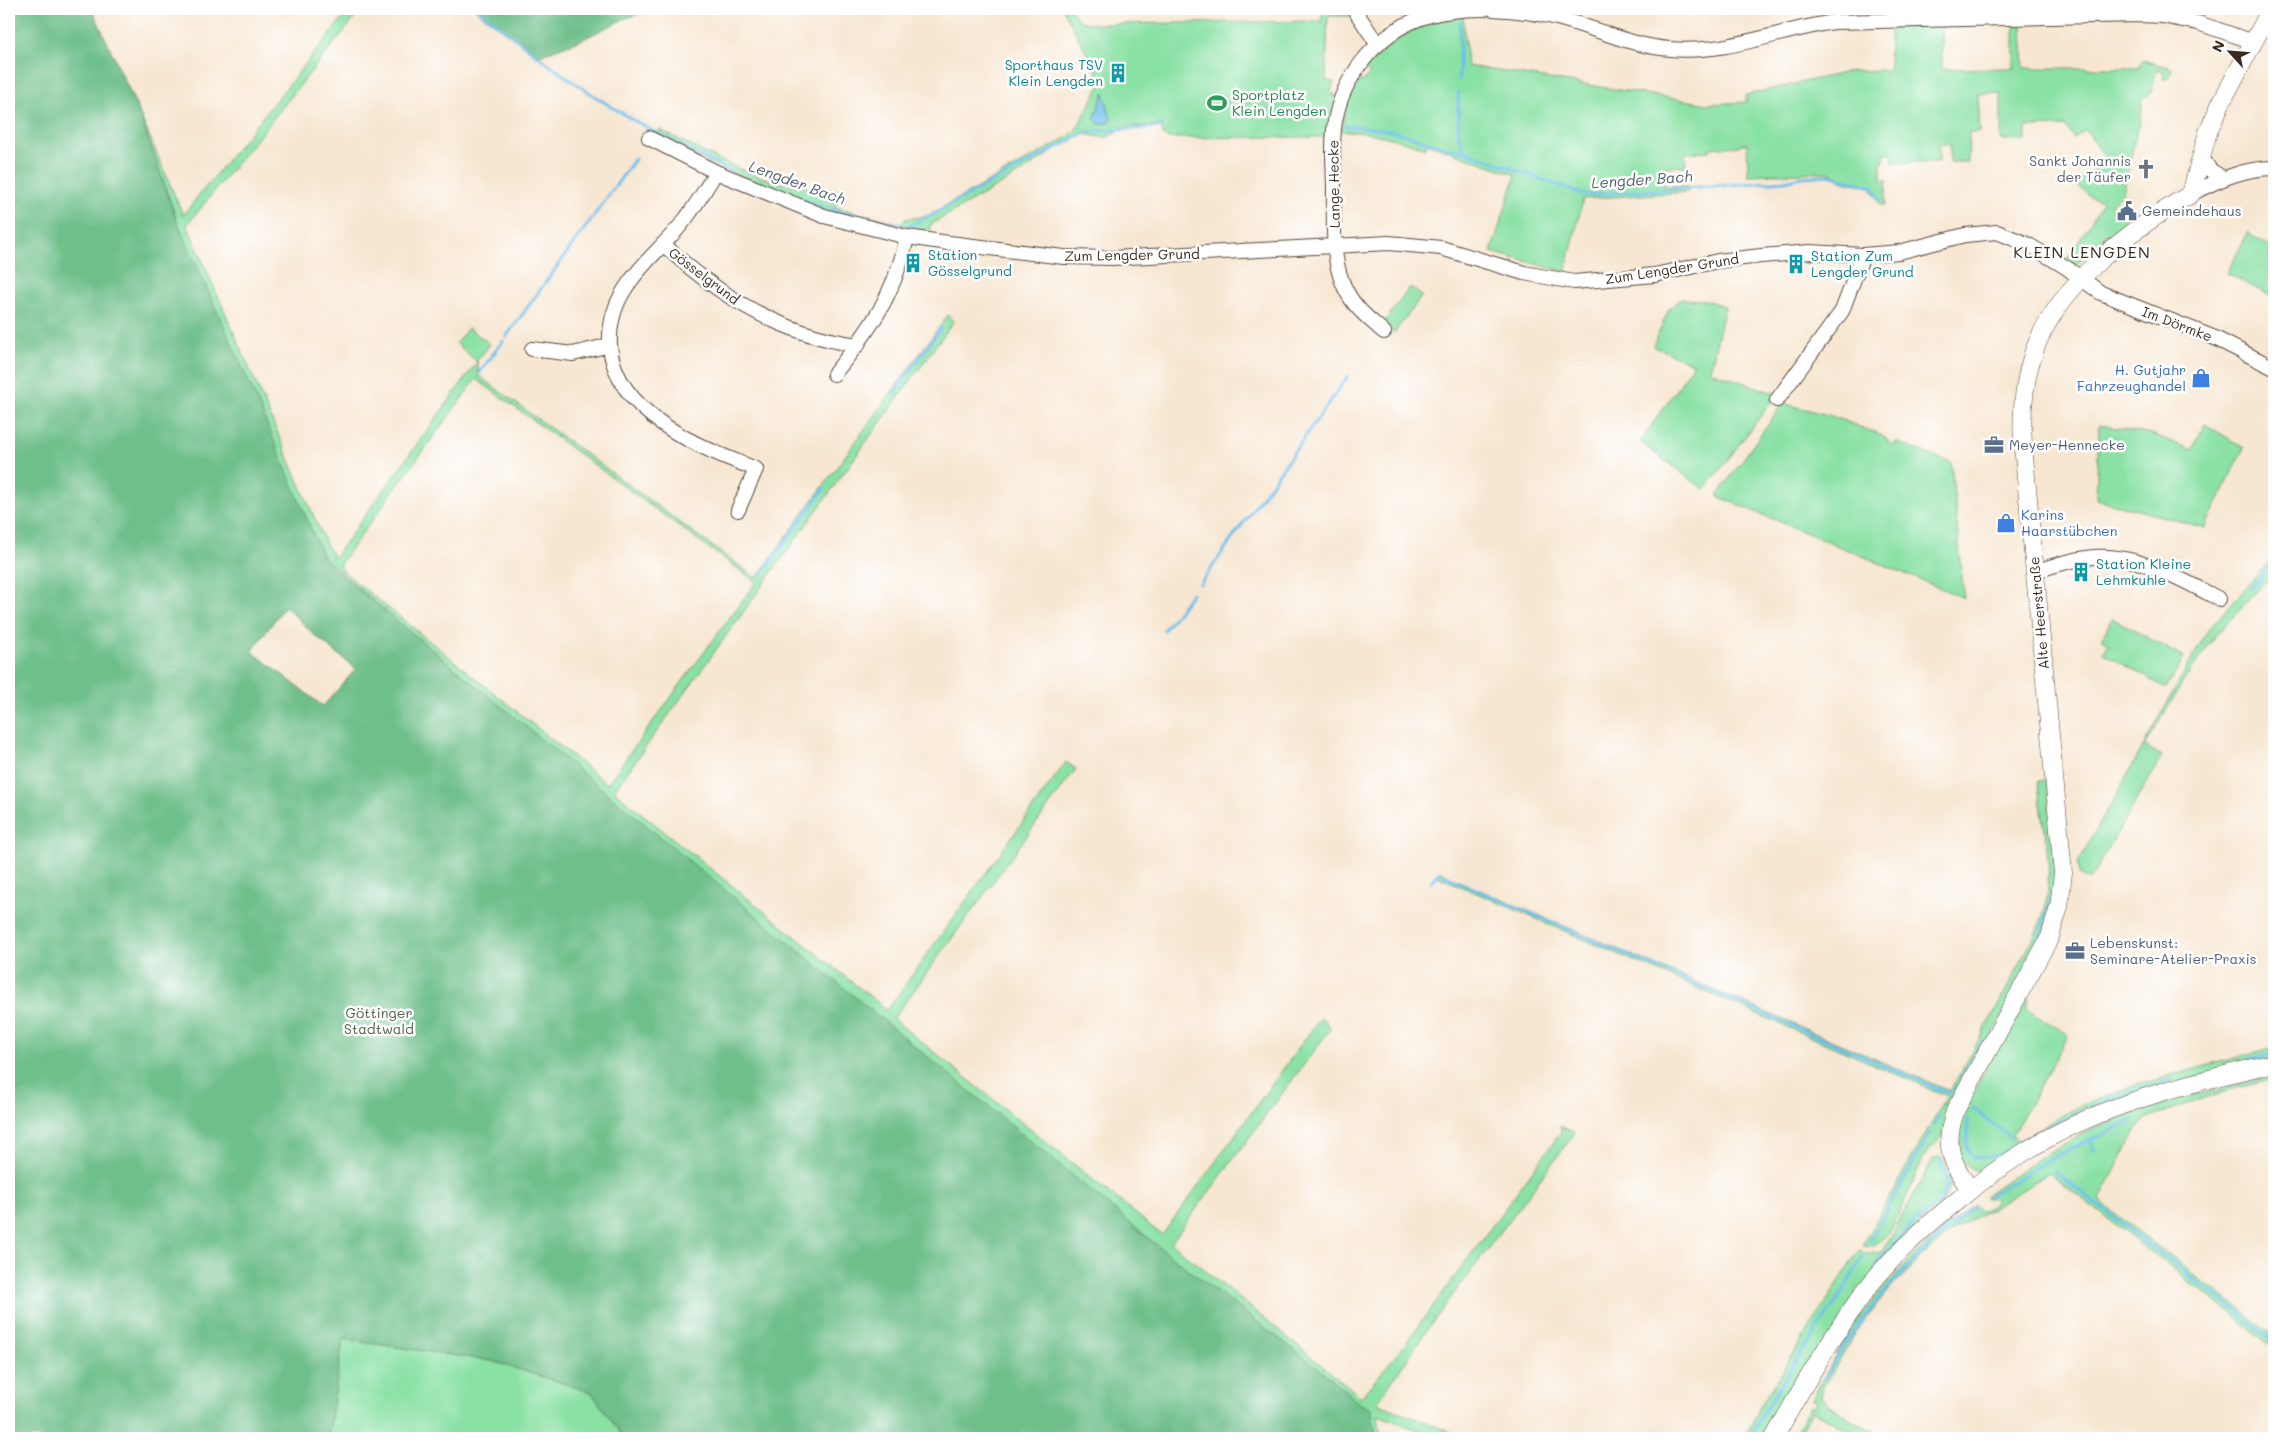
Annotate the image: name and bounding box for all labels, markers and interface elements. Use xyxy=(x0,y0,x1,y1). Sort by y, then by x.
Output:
north arrow xyxy=(2206,28,2256,78)
text: N xyxy=(2207,37,2229,55)
place label: Sporthaus TSV Klein Lengden xyxy=(1005,55,1103,90)
building icon: Sporthaus TSV Klein Lengden xyxy=(1107,62,1129,84)
place label: Sportplatz Klein Lengden xyxy=(1232,85,1326,120)
sports icon: Sportplatz Klein Lengden xyxy=(1206,92,1228,114)
street label: Lange Hecke xyxy=(1323,140,1344,228)
place label: Sankt Johannis der Täufer xyxy=(2029,151,2131,186)
water label: Lengder Bach xyxy=(746,155,848,209)
church icon: Sankt Johannis der Täufer xyxy=(2135,158,2157,180)
water label: Lengder Bach xyxy=(1591,165,1693,193)
public building icon: Gemeindehaus xyxy=(2116,200,2138,222)
place label: Gemeindehaus xyxy=(2142,201,2242,220)
district label: KLEIN LENGDEN xyxy=(2013,241,2151,262)
street label: Gösselgrund xyxy=(665,243,744,309)
street label: Zum Lengder Grund xyxy=(1064,244,1200,265)
place label: Station Gösselgrund xyxy=(928,245,1012,280)
place label: Station Zum Lengder Grund xyxy=(1811,246,1914,281)
street label: Zum Lengder Grund xyxy=(1604,249,1740,288)
building icon: Station Gösselgrund xyxy=(902,252,924,274)
building icon: Station Zum Lengder Grund xyxy=(1785,253,1807,275)
street label: Im Dörmke xyxy=(2139,301,2215,346)
place label: H. Gutjahr Fahrzeughandel xyxy=(2077,360,2186,395)
shop icon: H. Gutjahr Fahrzeughandel xyxy=(2190,367,2212,389)
office icon: Meyer-Hennecke xyxy=(1983,434,2005,456)
place label: Meyer-Hennecke xyxy=(2009,435,2125,454)
place label: Karins Haarstübchen xyxy=(2021,505,2118,540)
shop icon: Karins Haarstübchen xyxy=(1995,512,2017,534)
place label: Station Kleine Lehmkuhle xyxy=(2096,554,2191,589)
street label: Alte Heerstraße xyxy=(2024,556,2053,670)
building icon: Station Kleine Lehmkuhle xyxy=(2070,561,2092,583)
place label: Lebenskunst: Seminare-Atelier-Praxis xyxy=(2090,933,2257,968)
office icon: Lebenskunst: Seminare-Atelier-Praxis xyxy=(2064,940,2086,962)
park label: Göttinger Stadtwald xyxy=(344,1003,414,1038)

